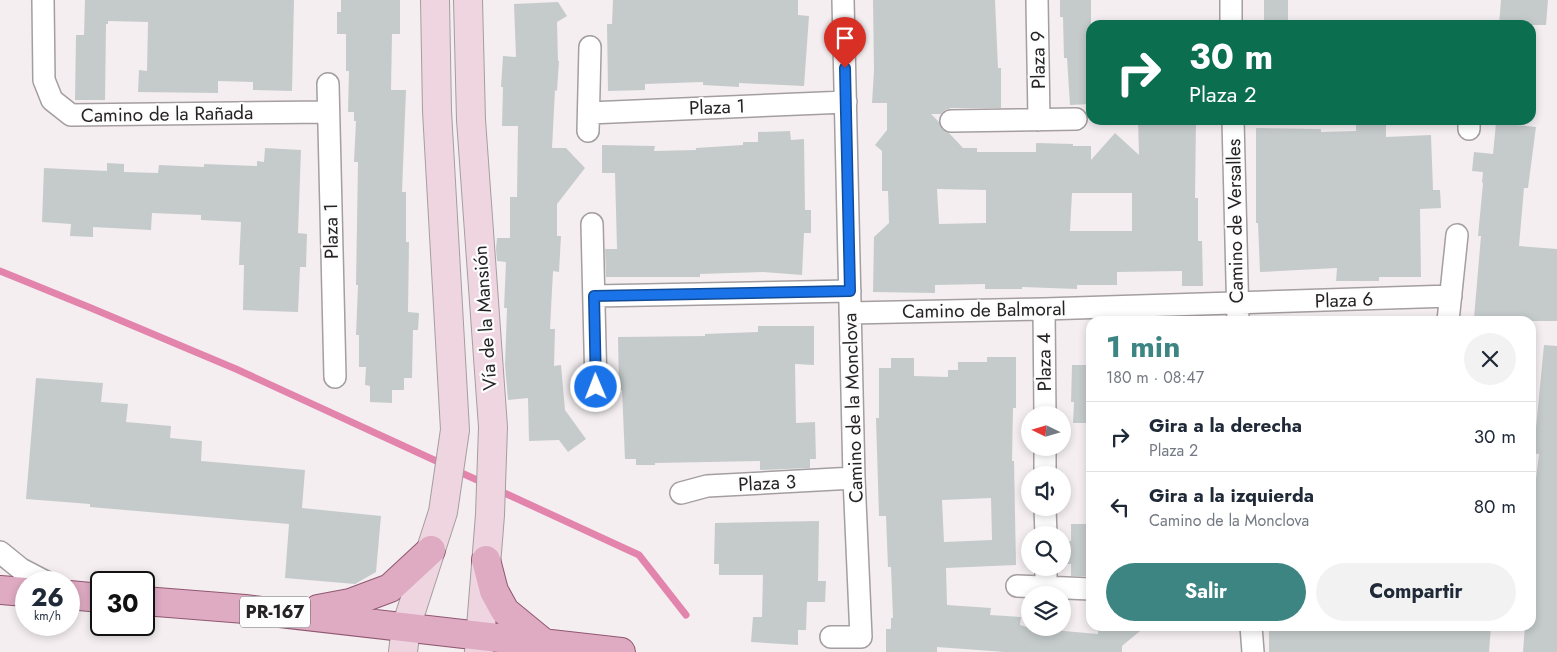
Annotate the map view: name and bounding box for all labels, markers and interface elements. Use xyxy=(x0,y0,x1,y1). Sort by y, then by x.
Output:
pin xyxy=(824,17,866,68)
icon: arrive xyxy=(831,24,859,52)
street label: Plaza 9 xyxy=(1024,31,1052,89)
text: 30 m xyxy=(1189,32,1273,82)
icon: right xyxy=(1106,40,1171,105)
text: Plaza 2 xyxy=(1189,78,1257,110)
street label: Plaza 1 xyxy=(689,93,745,121)
street label: Camino de la Rañada xyxy=(81,99,253,129)
street label: Camino de Versalles xyxy=(1220,138,1250,304)
street label: Plaza 1 xyxy=(317,203,345,259)
street label: Vía de la Mansión xyxy=(466,245,504,391)
street label: Plaza 6 xyxy=(1314,285,1374,315)
street label: Camino de Balmoral xyxy=(902,295,1066,325)
street label: Camino de la Monclova xyxy=(836,312,870,504)
text: 1 min xyxy=(1106,325,1180,368)
street label: Plaza 4 xyxy=(1030,332,1058,392)
button: close xyxy=(1464,333,1516,385)
position arrow xyxy=(569,360,621,412)
text: 180 m · 08:47 xyxy=(1106,366,1204,389)
north arrow xyxy=(1021,406,1071,456)
map controls xyxy=(1021,406,1071,636)
text: Gira a la derecha xyxy=(1149,412,1302,439)
icon: right xyxy=(1106,423,1134,451)
text: 30 m xyxy=(1474,423,1516,450)
text: Plaza 2 xyxy=(1149,439,1198,462)
button: sound xyxy=(1021,466,1071,516)
street label: Plaza 3 xyxy=(737,468,797,498)
text: Gira a la izquierda xyxy=(1149,482,1314,509)
icon: left xyxy=(1106,493,1134,521)
text: 80 m xyxy=(1474,493,1516,520)
text: Camino de la Monclova xyxy=(1149,509,1309,532)
button: search xyxy=(1021,526,1071,576)
button: Salir xyxy=(1106,563,1306,621)
button: Compartir xyxy=(1316,563,1516,621)
speed limit sign: 30 xyxy=(90,571,155,636)
text: 26 xyxy=(31,579,64,615)
button: layers xyxy=(1021,586,1071,636)
road number: PR-167 xyxy=(240,596,310,628)
text: km/h xyxy=(34,607,61,625)

